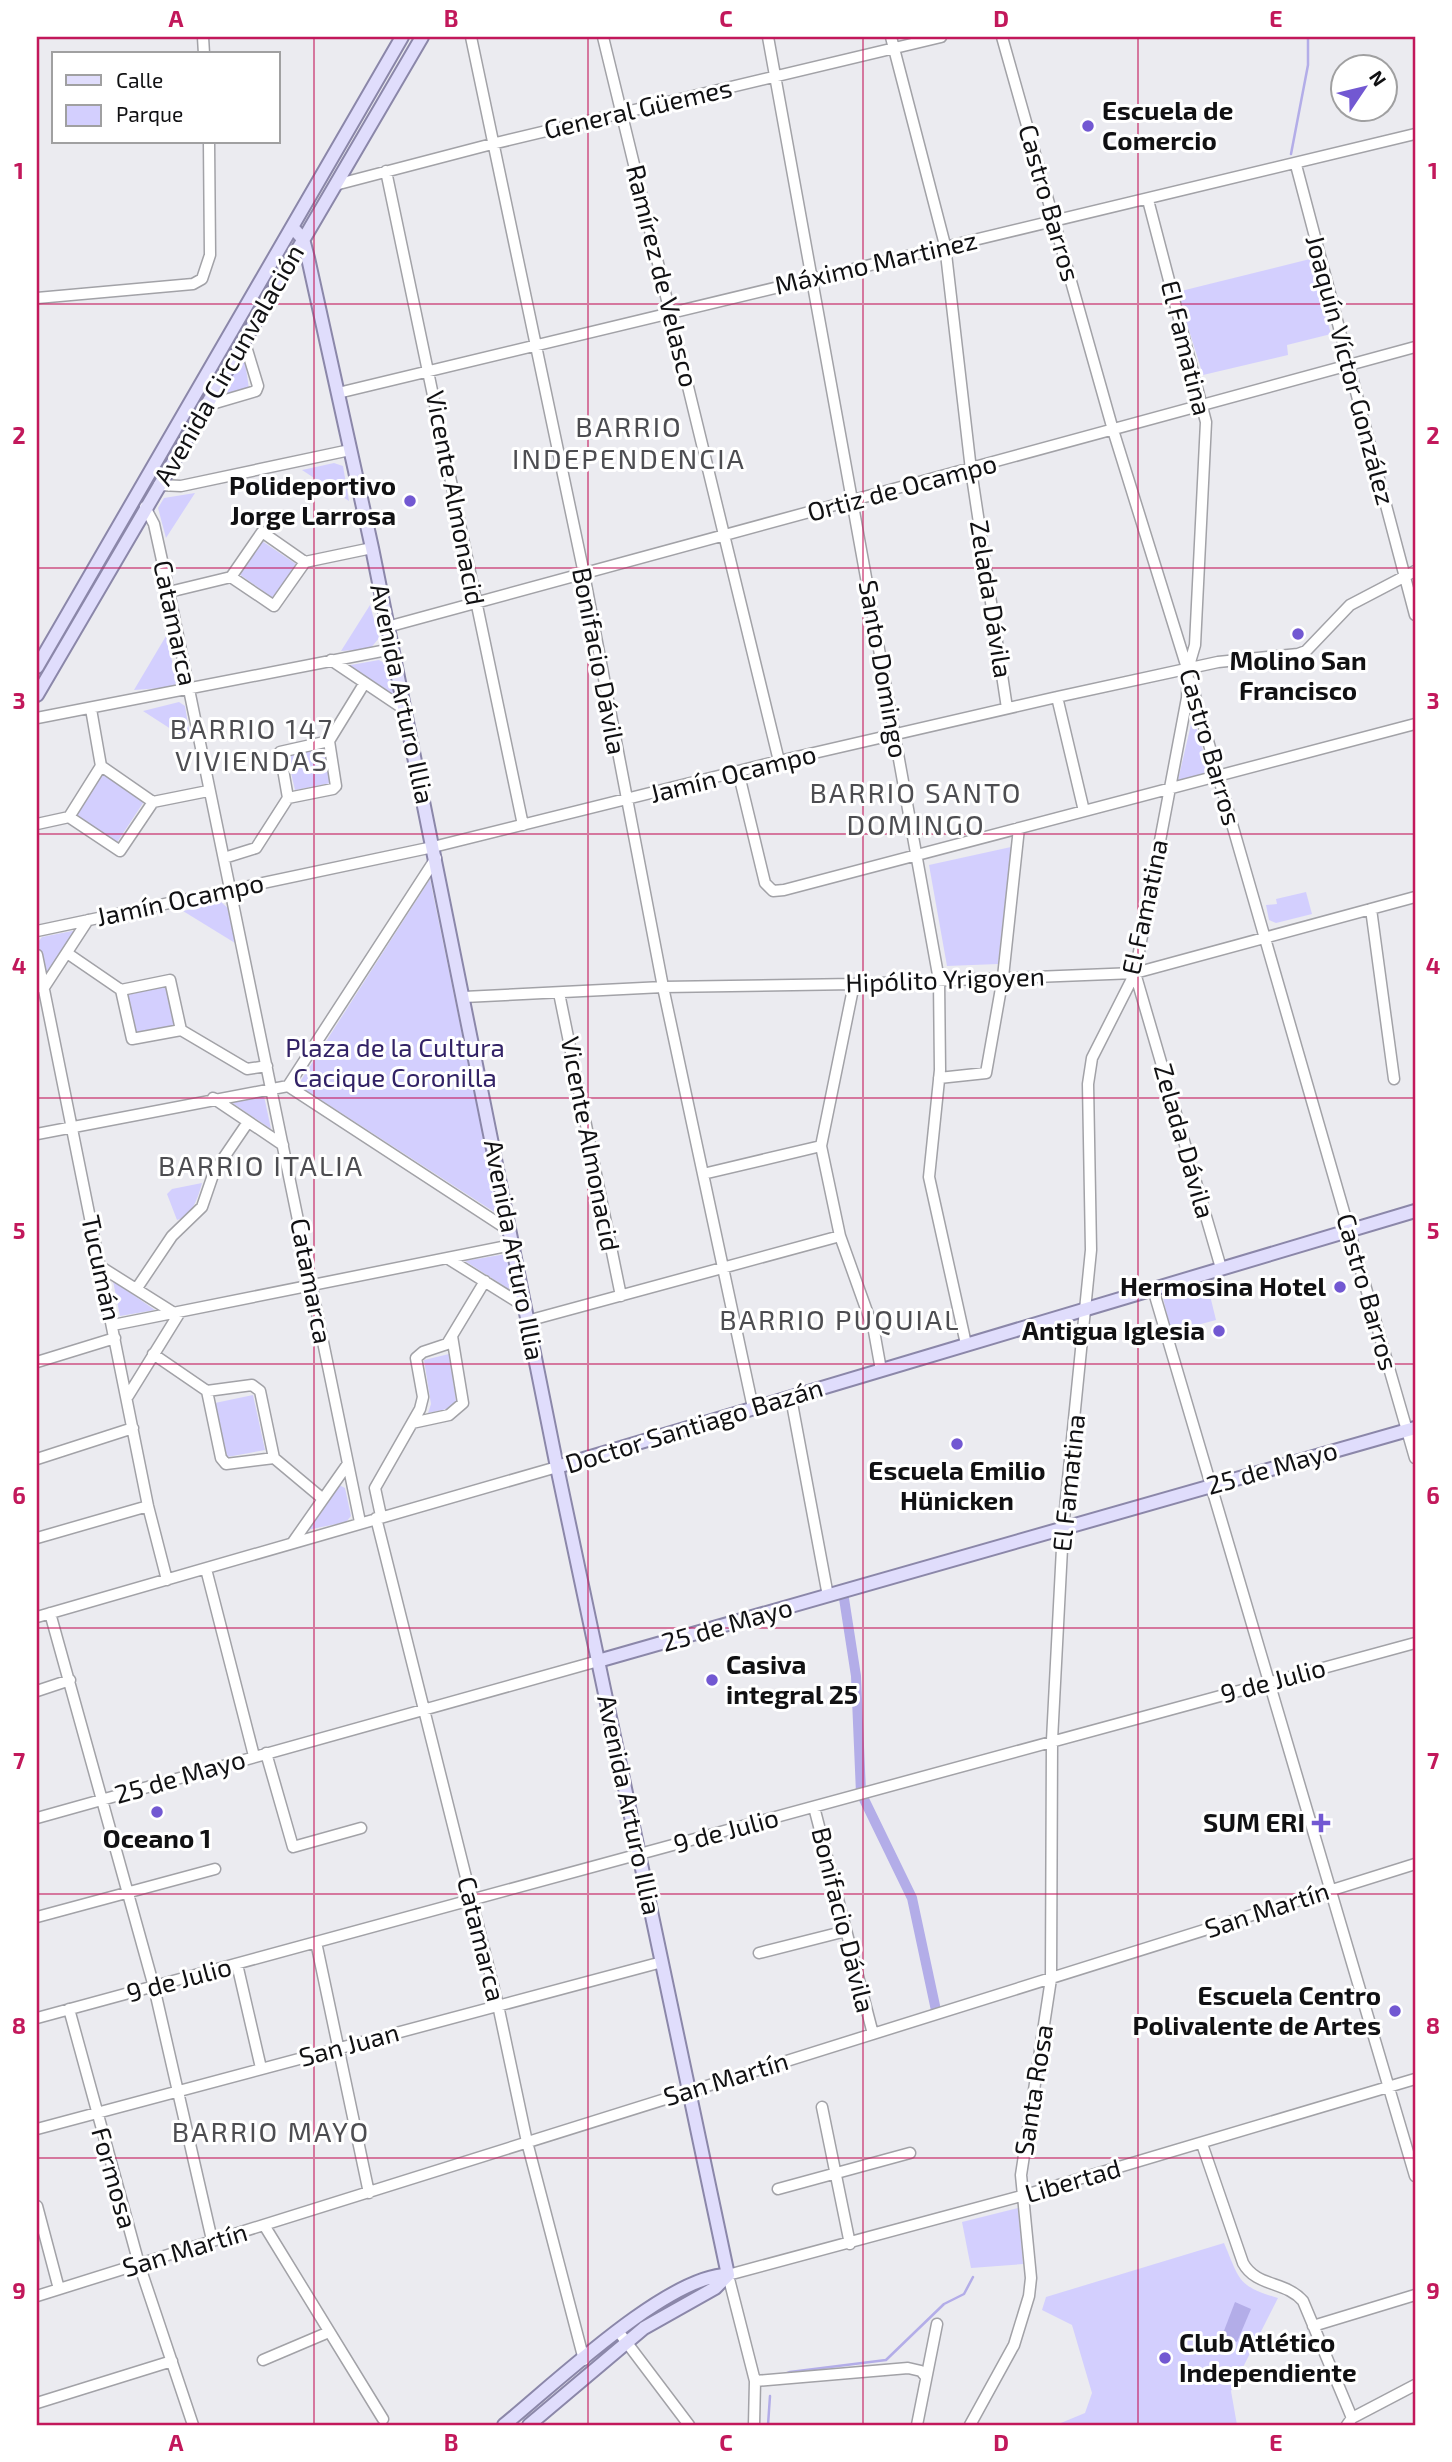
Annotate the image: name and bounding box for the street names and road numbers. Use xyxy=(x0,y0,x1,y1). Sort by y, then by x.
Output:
street label: General Güemes xyxy=(541,71,735,144)
street label: Castro Barros xyxy=(1013,121,1088,285)
street label: Ramírez de Velasco xyxy=(621,161,706,390)
street label: Máximo Martinez xyxy=(771,223,980,300)
street label: Joaquín Víctor González xyxy=(1300,231,1402,508)
street label: Avenida Circunvalación xyxy=(146,238,309,490)
street label: El Famatina xyxy=(1156,277,1219,418)
street label: Vicente Almonacid xyxy=(420,388,492,608)
street label: Ortiz de Ocampo xyxy=(803,446,1000,527)
street label: Zelada Dávila xyxy=(965,518,1020,680)
street label: Catamarca xyxy=(148,557,205,688)
street label: Bonifacio Dávila xyxy=(567,564,634,757)
street label: Santo Domingo xyxy=(854,577,915,760)
street label: Avenida Arturo Illia xyxy=(365,581,442,807)
street label: Castro Barros xyxy=(1174,665,1249,829)
street label: Jamín Ocampo xyxy=(646,737,819,808)
street label: El Famatina xyxy=(1114,836,1173,977)
street label: Jamín Ocampo xyxy=(93,866,266,931)
street label: Hipólito Yrigoyen xyxy=(845,960,1045,997)
street label: Vicente Almonacid xyxy=(555,1034,627,1254)
street label: Zelada Dávila xyxy=(1149,1060,1222,1221)
street label: Avenida Arturo Illia xyxy=(479,1137,552,1363)
street label: Castro Barros xyxy=(1331,1210,1406,1374)
street label: Tucumán xyxy=(76,1212,129,1323)
street label: Catamarca xyxy=(285,1215,340,1346)
street label: Doctor Santiago Bazán xyxy=(561,1371,826,1479)
street label: El Famatina xyxy=(1045,1413,1090,1553)
street label: 25 de Mayo xyxy=(1203,1433,1340,1500)
street label: 25 de Mayo xyxy=(658,1590,795,1657)
street label: 9 de Julio xyxy=(1217,1651,1328,1708)
street label: Avenida Arturo Illia xyxy=(592,1692,669,1918)
street label: 25 de Mayo xyxy=(111,1742,248,1809)
street label: 9 de Julio xyxy=(670,1801,781,1858)
street label: Bonifacio Dávila xyxy=(806,1824,882,2016)
street label: Catamarca xyxy=(452,1873,513,2004)
street label: San Martín xyxy=(1201,1874,1333,1943)
street label: 9 de Julio xyxy=(123,1950,234,2007)
street label: San Juan xyxy=(295,2015,402,2072)
street label: Santa Rosa xyxy=(1007,2022,1058,2157)
street label: San Martín xyxy=(659,2044,792,2111)
street label: Formosa xyxy=(86,2123,145,2232)
street label: Libertad xyxy=(1021,2151,1124,2208)
street label: San Martín xyxy=(118,2215,251,2282)

